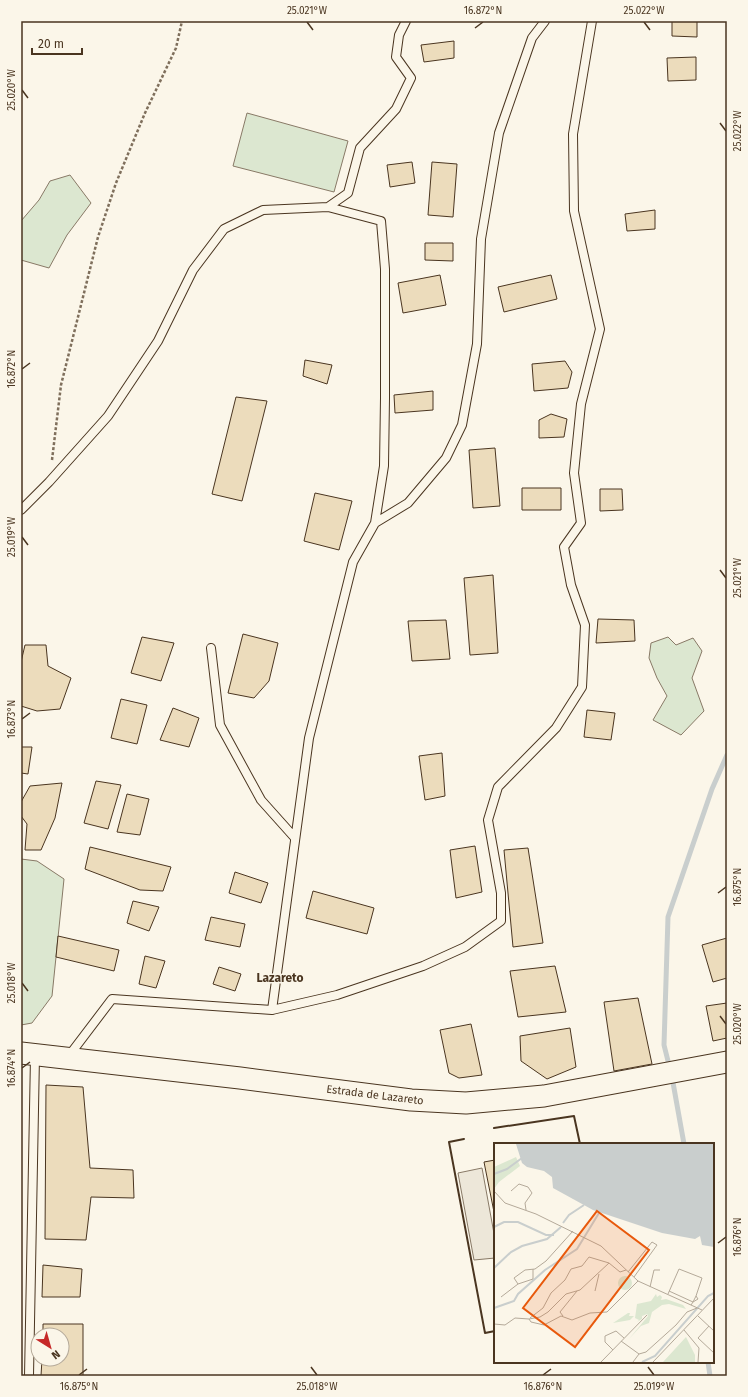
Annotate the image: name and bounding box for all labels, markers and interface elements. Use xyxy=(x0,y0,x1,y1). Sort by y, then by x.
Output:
text: 25.021°W xyxy=(287,5,328,17)
text: 16.872°N xyxy=(464,5,502,17)
text: 25.022°W xyxy=(623,5,665,17)
scale bar xyxy=(32,30,82,56)
text: 20 m xyxy=(38,37,64,51)
text: 25.020°W xyxy=(6,68,18,111)
text: 25.022°W xyxy=(732,110,744,152)
text: 16.872°N xyxy=(6,350,18,388)
text: 25.019°W xyxy=(6,516,18,557)
text: 25.021°W xyxy=(732,557,744,598)
text: 16.873°N xyxy=(6,700,18,738)
text: 16.875°N xyxy=(732,868,744,906)
text: 25.018°W xyxy=(6,962,18,1003)
district label: Lazareto xyxy=(256,971,304,985)
text: 25.020°W xyxy=(732,1002,744,1045)
text: 16.874°N xyxy=(6,1049,18,1087)
street label: Estrada de Lazareto xyxy=(326,1083,424,1107)
inset map xyxy=(494,1143,714,1363)
text: 16.876°N xyxy=(732,1218,744,1256)
north arrow xyxy=(30,1327,70,1367)
text: N xyxy=(49,1347,63,1362)
text: 16.875°N xyxy=(60,1381,98,1393)
text: 25.018°W xyxy=(297,1381,338,1393)
text: 16.876°N xyxy=(524,1381,562,1393)
text: 25.019°W xyxy=(634,1381,675,1393)

